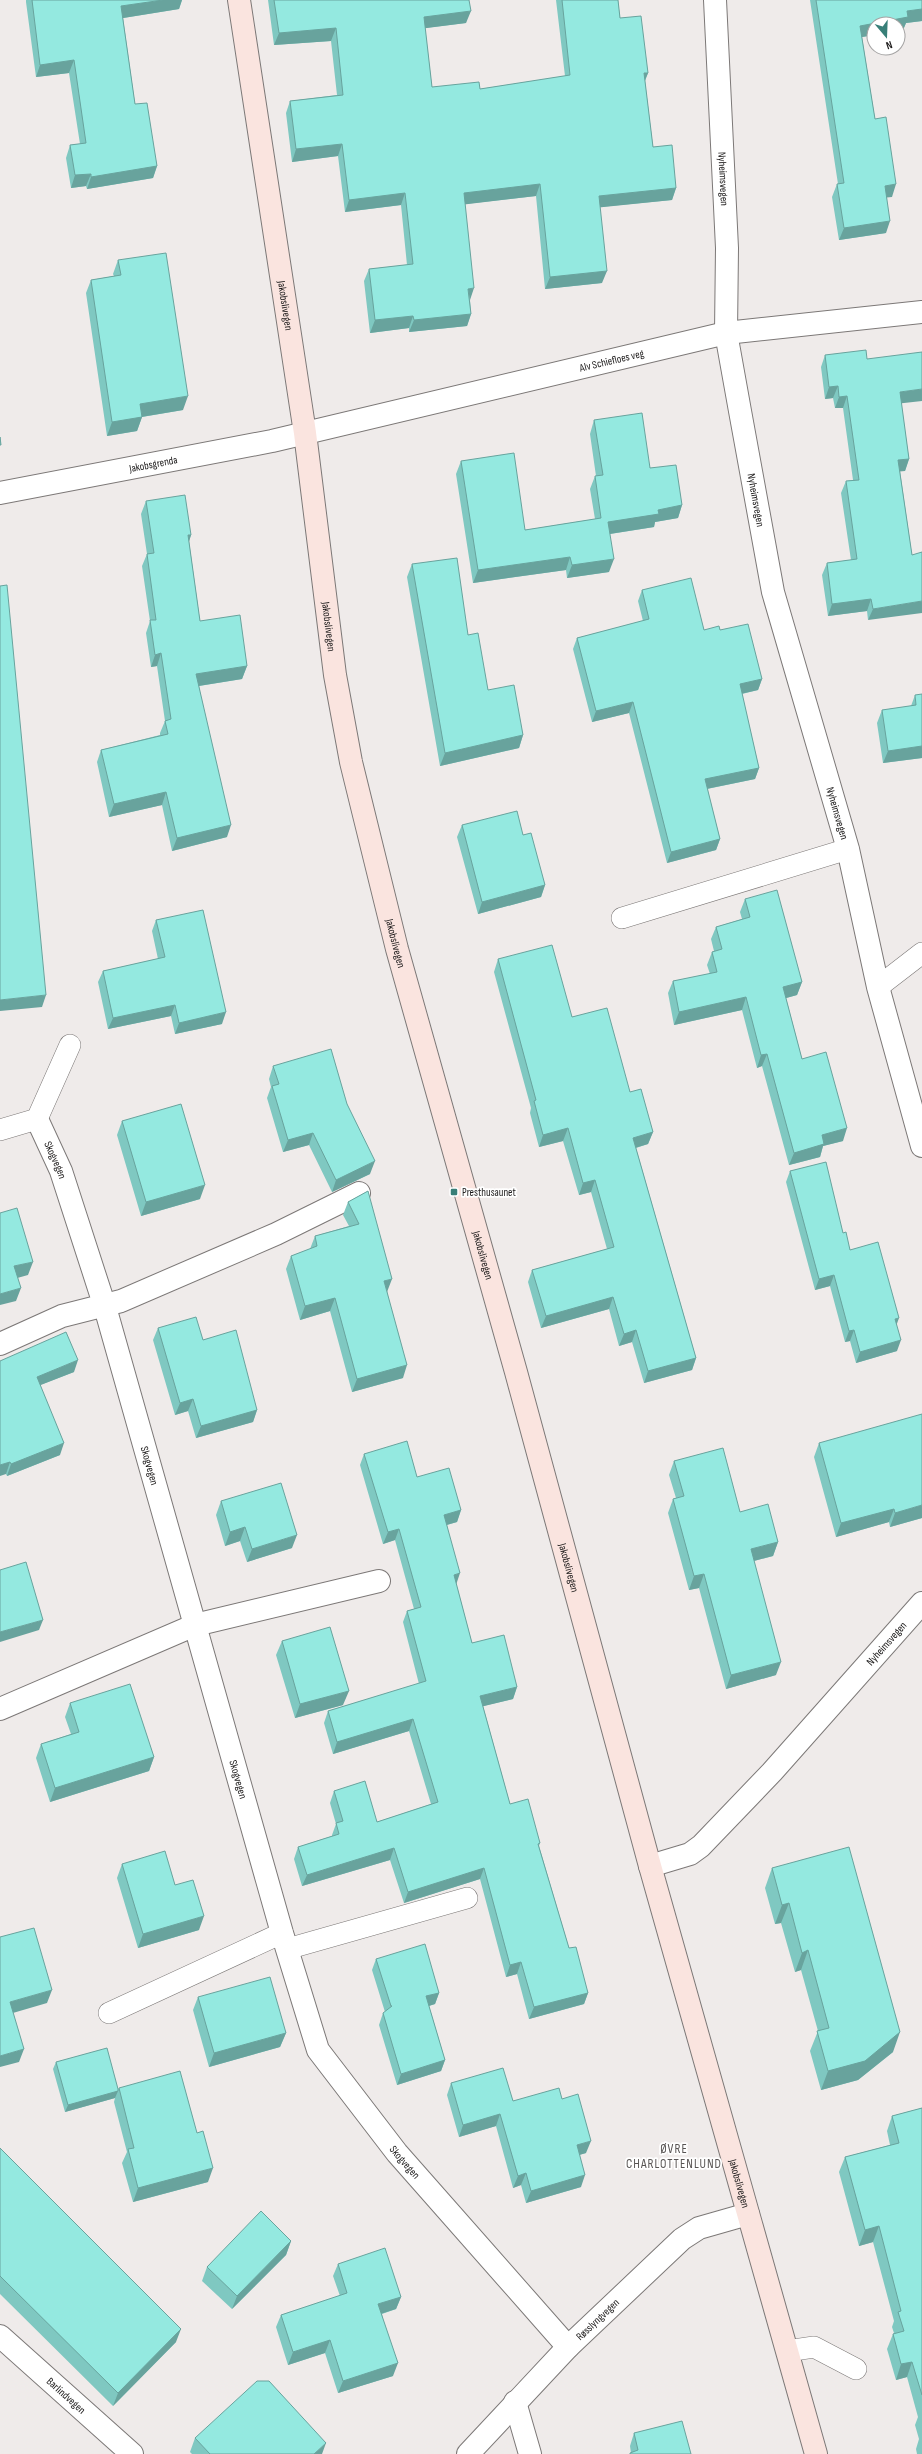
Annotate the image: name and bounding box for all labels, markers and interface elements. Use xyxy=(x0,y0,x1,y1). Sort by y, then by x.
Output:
north arrow xyxy=(866,16,906,56)
text: N xyxy=(884,38,894,52)
street label: Nyheimsvegen xyxy=(716,151,731,206)
street label: Jakobslivegen xyxy=(275,279,296,331)
street label: Alv Schiefloes veg xyxy=(577,346,646,374)
street label: Jakobsgrenda xyxy=(127,453,178,475)
street label: Nyheimsvegen xyxy=(745,472,768,528)
street label: Jakobslivegen xyxy=(319,600,339,652)
street label: Nyheimsvegen xyxy=(824,785,851,841)
street label: Jakobslivegen xyxy=(383,916,409,969)
street label: Skogvegen xyxy=(42,1139,70,1180)
place label: Presthusaunet xyxy=(462,1186,516,1199)
marker: Presthusaunet xyxy=(449,1187,459,1197)
street label: Jakobslivegen xyxy=(470,1228,496,1281)
street label: Skogvegen xyxy=(138,1445,162,1487)
street label: Jakobslivegen xyxy=(556,1541,582,1594)
street label: Nyheimsvegen xyxy=(863,1619,909,1668)
street label: Skogvegen xyxy=(227,1758,250,1800)
district label: ØVRE CHARLOTTENLUND xyxy=(626,2141,722,2172)
street label: Skogvegen xyxy=(387,2143,423,2181)
street label: Jakobslivegen xyxy=(726,2157,753,2210)
street label: Røsslyngvegen xyxy=(573,2295,622,2343)
street label: Barlindvegen xyxy=(44,2374,89,2416)

